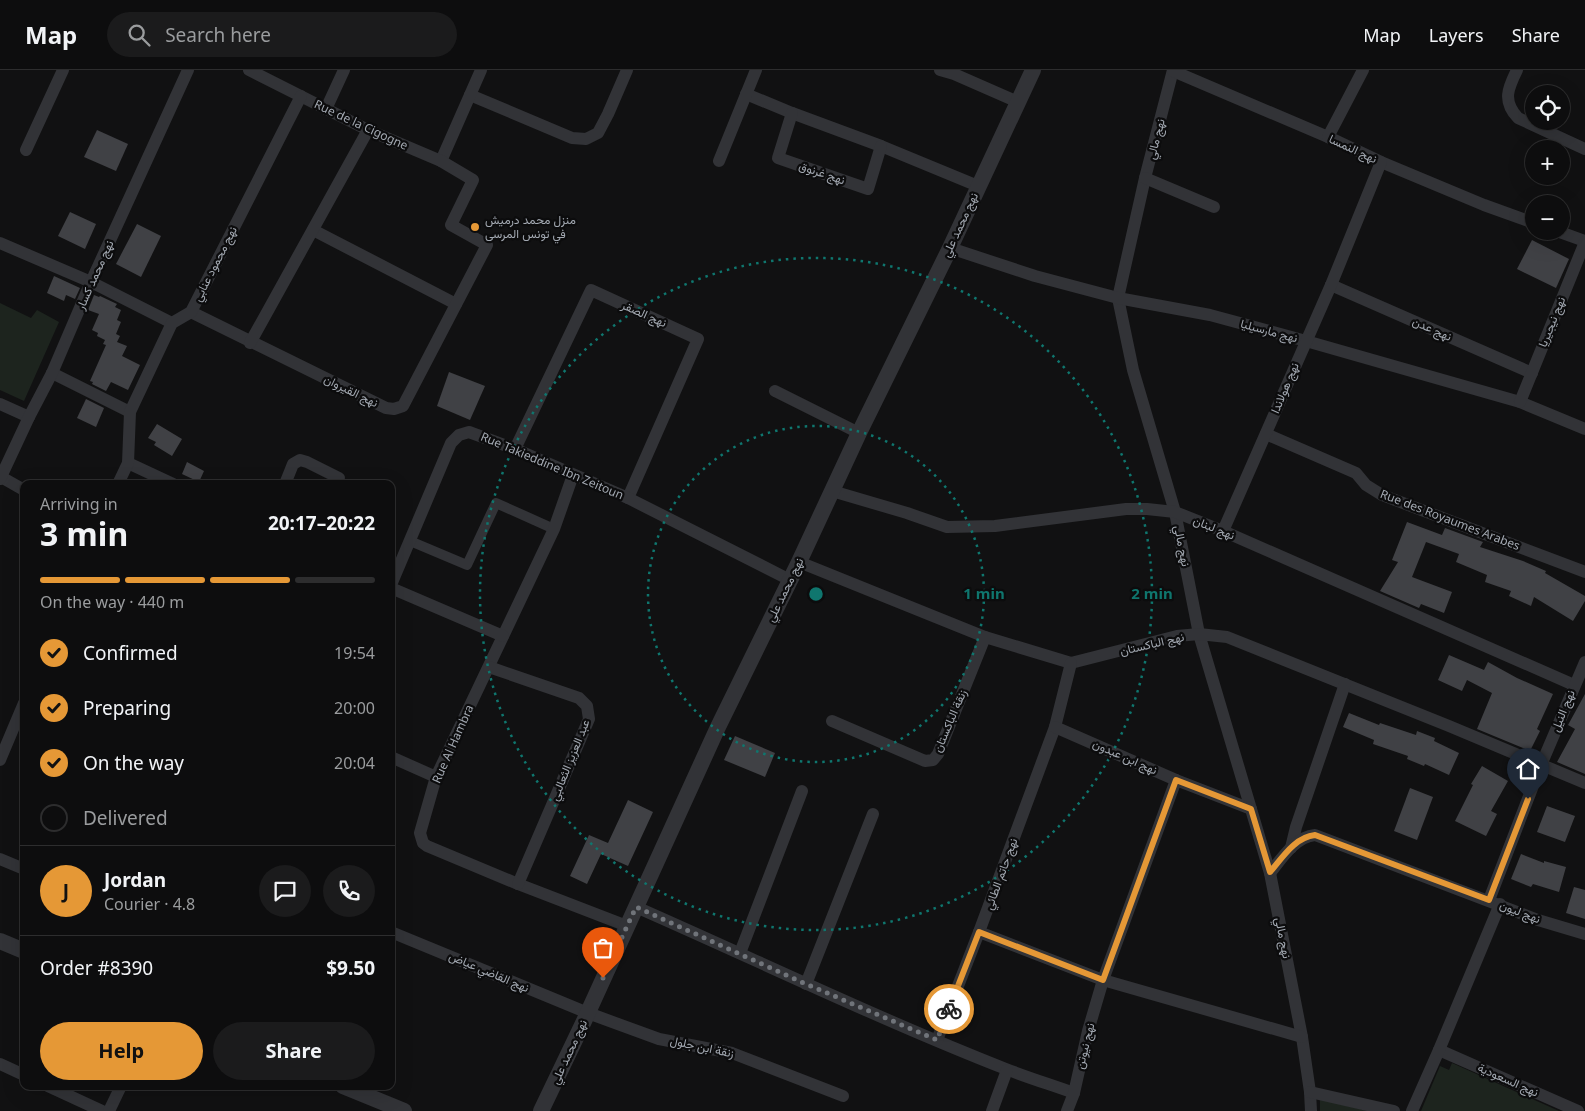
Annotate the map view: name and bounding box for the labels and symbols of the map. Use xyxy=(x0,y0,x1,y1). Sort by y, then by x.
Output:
street label: Rue de la Cigogne xyxy=(311,95,411,154)
street label: نهج مالي xyxy=(1142,117,1171,162)
street label: نهج النمسا xyxy=(1326,130,1380,168)
street label: نهج غرنوق xyxy=(796,157,848,189)
street label: نهج محمد علي xyxy=(937,190,984,261)
place label: منزل محمد درميش في تونس المرسى xyxy=(485,211,576,244)
marker: منزل محمد درميش في تونس المرسى xyxy=(469,221,481,233)
street label: نهج محمود عنابي xyxy=(188,223,243,305)
street label: نهج محمد كسار xyxy=(71,237,118,314)
street label: نهج نيجيريا xyxy=(1534,294,1570,350)
street label: نهج الصقر xyxy=(618,296,670,332)
street label: نهج عدن xyxy=(1409,312,1455,346)
street label: نهج مارسيليا xyxy=(1238,315,1300,347)
street label: نهج هولاندا xyxy=(1266,360,1304,416)
street label: نهج القيروان xyxy=(321,370,381,412)
street label: Rue Takieddine Ibn Zeitoun xyxy=(478,428,626,503)
street label: Rue des Royaumes Arabes xyxy=(1378,485,1523,554)
street label: نهج لبنان xyxy=(1190,511,1238,545)
street label: نهج مالي xyxy=(1168,524,1195,568)
street label: نهج محمد علي xyxy=(762,555,809,626)
text: 1 min xyxy=(963,583,1005,603)
text: 2 min xyxy=(1131,583,1173,603)
centre of rings xyxy=(807,585,825,603)
street label: نهج الباكستان xyxy=(1118,628,1186,660)
street label: زنقة الباكستان xyxy=(929,687,970,755)
street label: نهج النيل xyxy=(1546,687,1580,735)
street label: Rue Al Hambra xyxy=(428,702,477,786)
street label: عبد العزيز الثعالبي xyxy=(545,716,595,804)
street label: نهج ابن عبدون xyxy=(1090,735,1160,779)
pin xyxy=(1507,748,1549,799)
street label: نهج حاتم الطائي xyxy=(980,836,1023,913)
street label: نهج ليون xyxy=(1497,896,1543,928)
street label: نهج مالي xyxy=(1269,916,1296,960)
pin xyxy=(582,927,624,978)
street label: نهج القاضي عياض xyxy=(446,947,532,998)
courier xyxy=(924,984,974,1034)
street label: نهج محمد علي xyxy=(546,1017,593,1088)
street label: نهج نيوتن xyxy=(1071,1021,1099,1071)
street label: زنقة ابن جلول xyxy=(669,1031,736,1062)
street label: نهج السعودية xyxy=(1475,1059,1541,1101)

